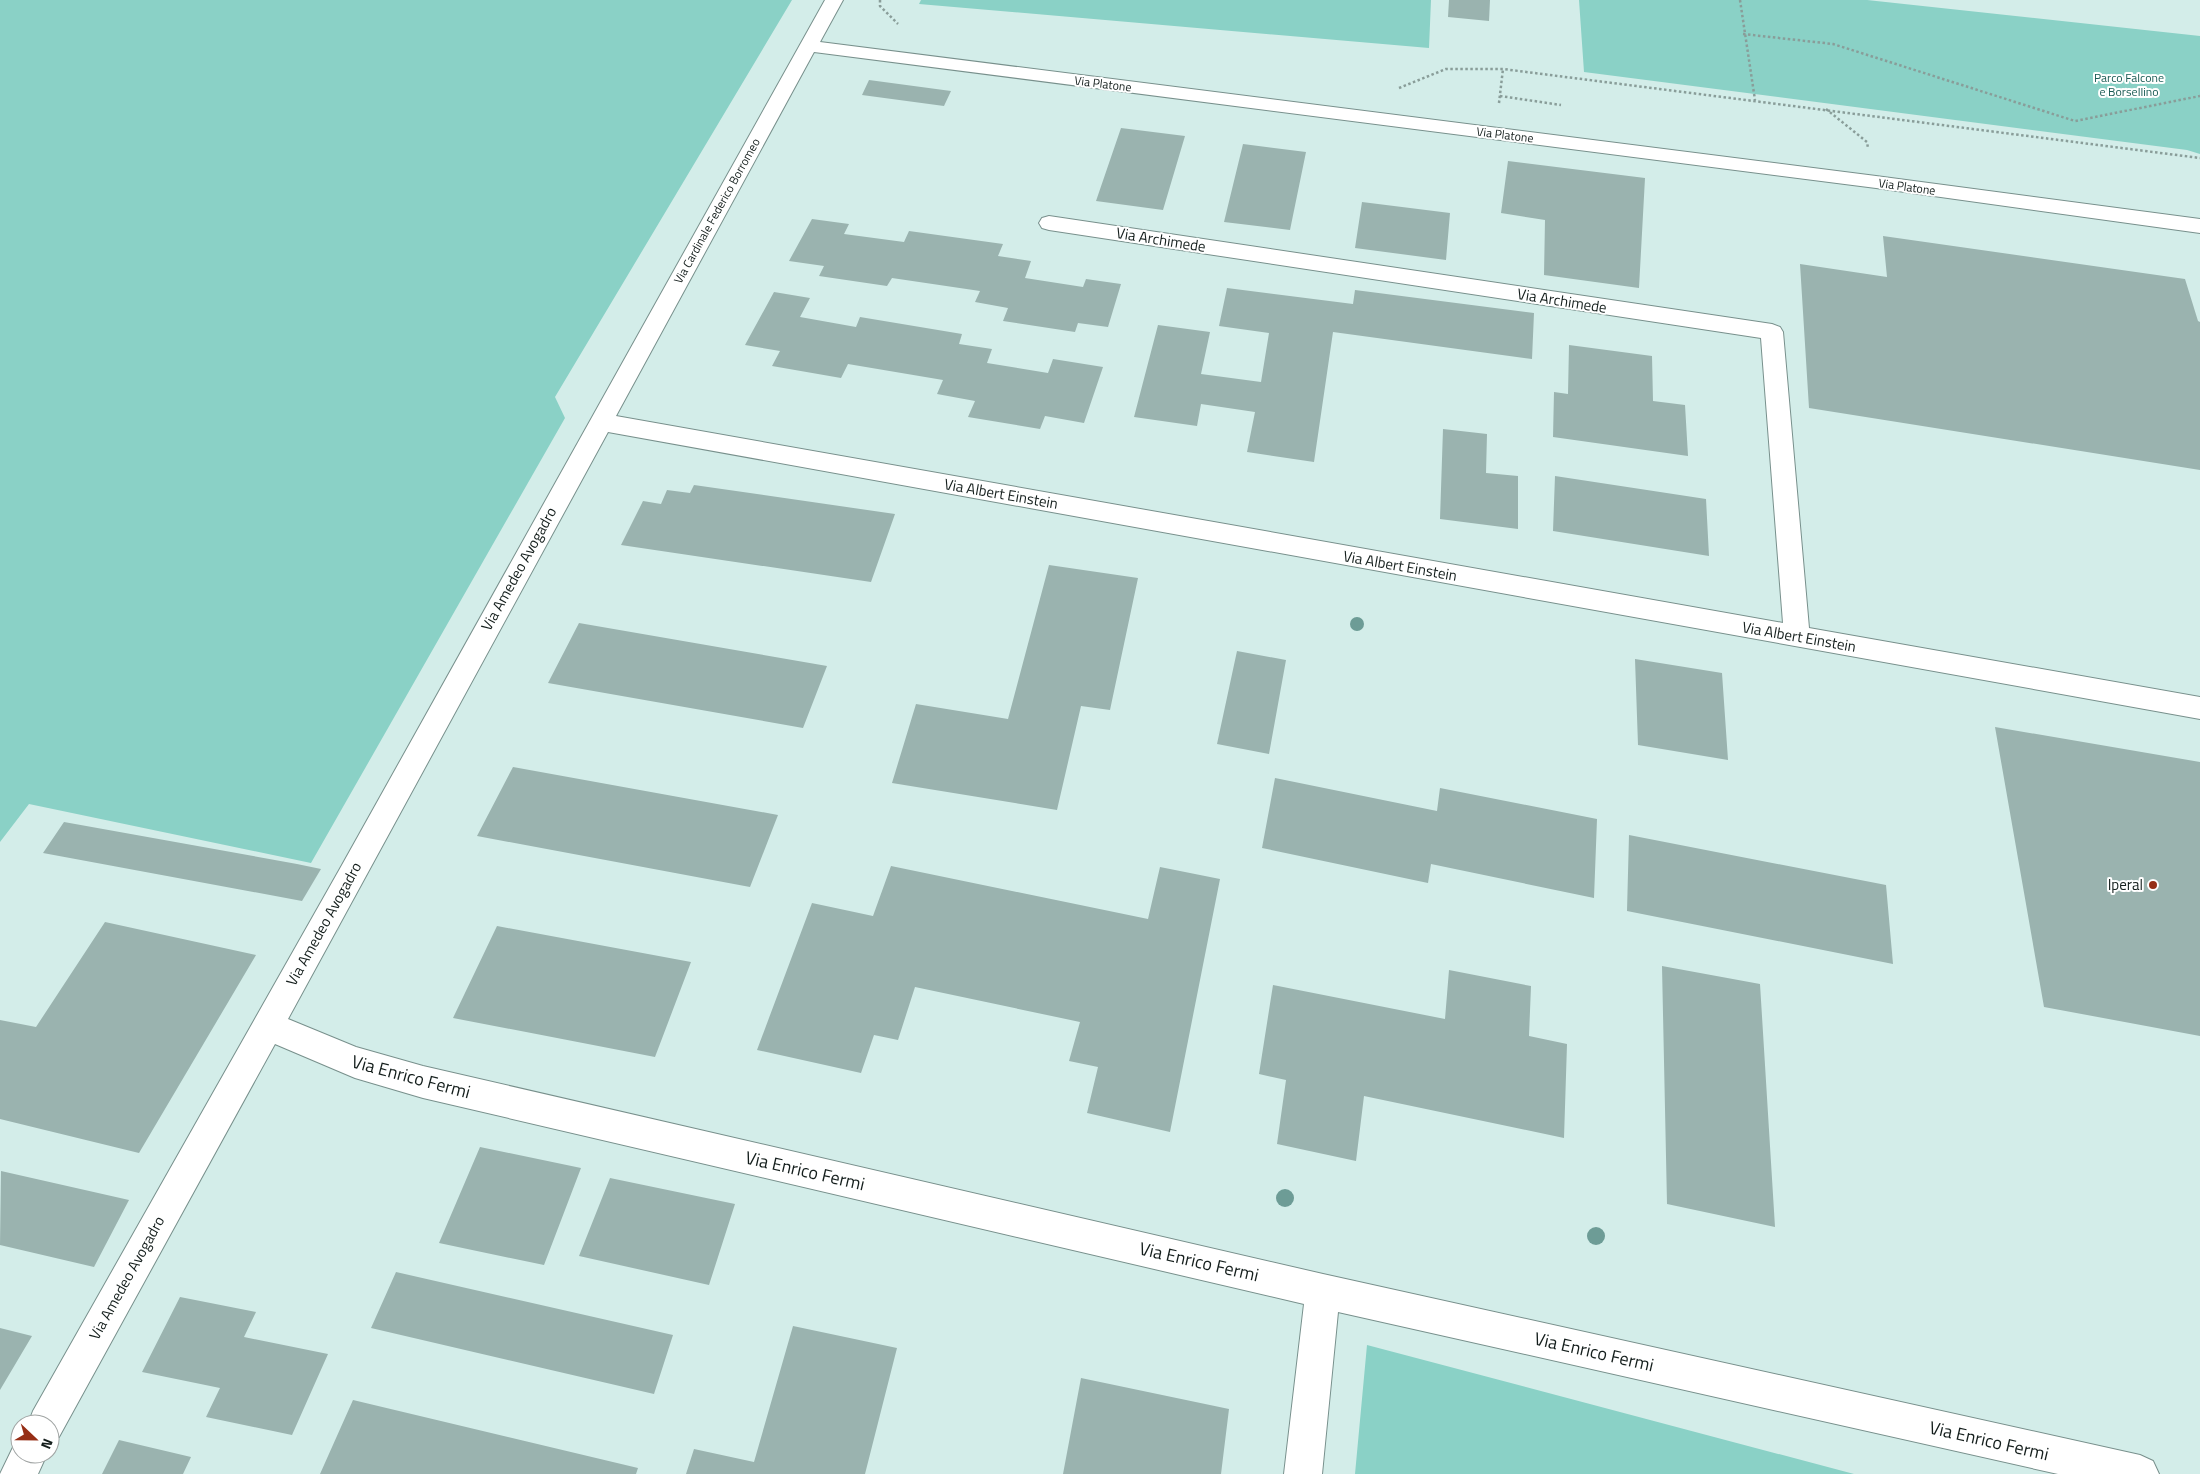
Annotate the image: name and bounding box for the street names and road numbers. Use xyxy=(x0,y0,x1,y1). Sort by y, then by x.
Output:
street label: Via Platone xyxy=(1074,71,1133,96)
street label: Via Platone xyxy=(1476,122,1535,147)
street label: Via Cardinale Federico Borromeo xyxy=(669,134,765,287)
street label: Via Platone xyxy=(1877,173,1937,200)
street label: Via Archimede xyxy=(1115,221,1207,258)
street label: Via Archimede xyxy=(1516,282,1608,319)
street label: Via Albert Einstein xyxy=(942,472,1060,515)
street label: Via Amedeo Avogadro xyxy=(475,503,562,635)
street label: Via Albert Einstein xyxy=(1341,544,1459,587)
street label: Via Albert Einstein xyxy=(1740,615,1858,658)
street label: Via Amedeo Avogadro xyxy=(280,858,367,990)
street label: Via Enrico Fermi xyxy=(349,1048,473,1105)
street label: Via Enrico Fermi xyxy=(743,1144,868,1197)
street label: Via Amedeo Avogadro xyxy=(83,1212,170,1344)
street label: Via Enrico Fermi xyxy=(1137,1235,1262,1288)
street label: Via Enrico Fermi xyxy=(1532,1325,1657,1378)
street label: Via Enrico Fermi xyxy=(1927,1414,2052,1467)

